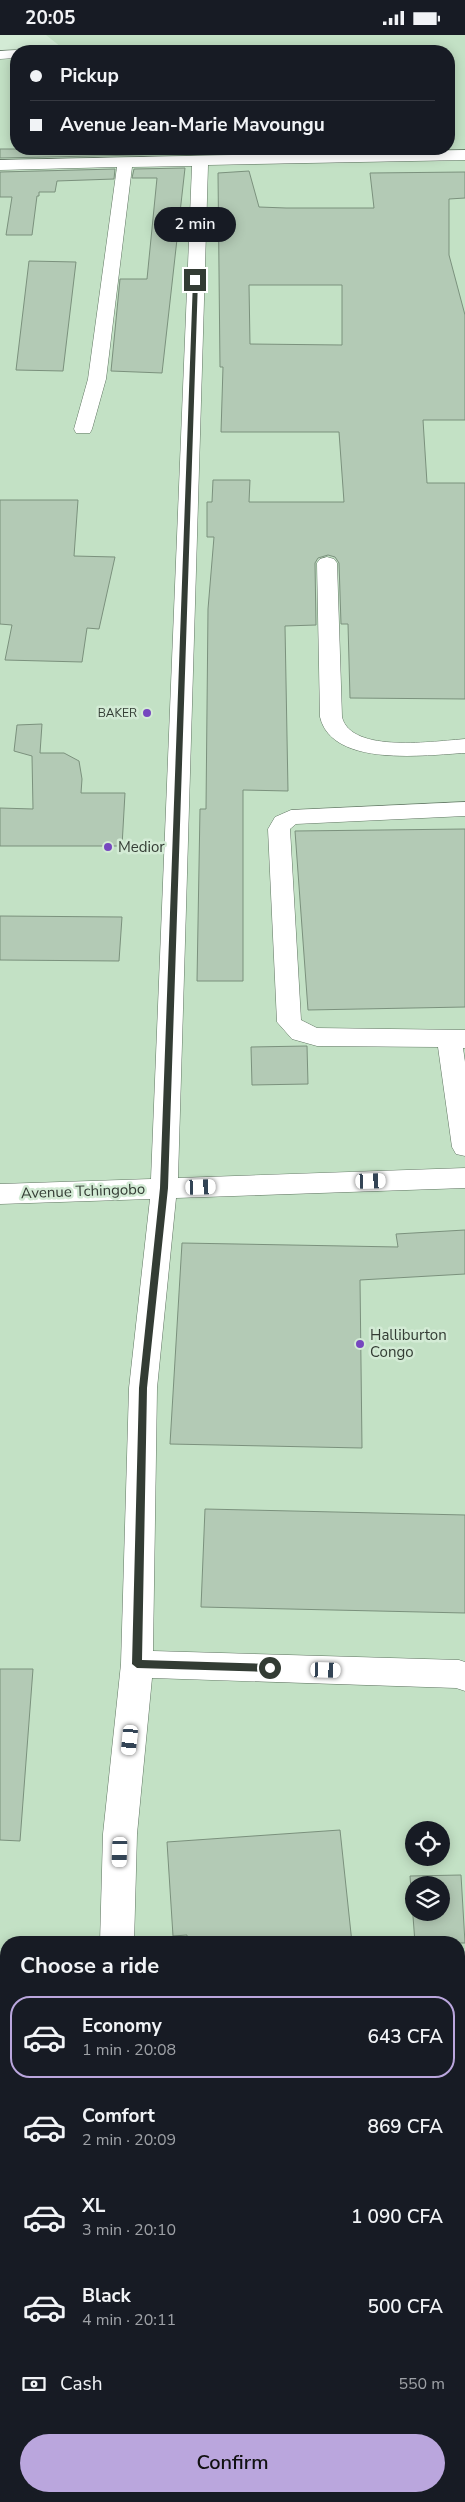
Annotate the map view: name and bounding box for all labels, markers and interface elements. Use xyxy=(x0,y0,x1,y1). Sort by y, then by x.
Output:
text: 20:05 xyxy=(25,5,75,31)
text: Pickup xyxy=(60,63,119,89)
text: Avenue Jean-Marie Mavoungu xyxy=(60,112,325,138)
callout: 2 min xyxy=(154,207,236,243)
text: 2 min xyxy=(175,213,215,235)
route end xyxy=(184,269,206,291)
place label: BAKER xyxy=(98,705,137,721)
marker: BAKER xyxy=(141,707,153,719)
place label: Medior xyxy=(118,837,165,857)
marker: Medior xyxy=(102,841,114,853)
car xyxy=(355,1173,386,1189)
street label: Avenue Tchingobo xyxy=(20,1179,146,1203)
car xyxy=(185,1179,216,1195)
place label: Halliburton Congo xyxy=(370,1325,447,1362)
marker: Halliburton Congo xyxy=(354,1338,366,1350)
route start xyxy=(259,1657,281,1679)
car xyxy=(310,1662,341,1678)
car xyxy=(120,1724,139,1756)
map controls xyxy=(405,1821,450,1921)
button: locate xyxy=(405,1821,450,1866)
car xyxy=(111,1837,128,1867)
button: layers xyxy=(405,1876,450,1921)
text: Choose a ride xyxy=(20,1951,159,1981)
text: Economy xyxy=(82,2013,162,2039)
icon: car xyxy=(22,2015,67,2060)
text: 643 CFA xyxy=(368,2024,443,2050)
text: 1 min · 20:08 xyxy=(82,2039,176,2061)
text: Comfort xyxy=(82,2103,155,2129)
icon: car xyxy=(22,2105,67,2150)
text: 869 CFA xyxy=(368,2114,443,2140)
text: 2 min · 20:09 xyxy=(82,2129,176,2151)
text: XL xyxy=(82,2193,105,2219)
icon: car xyxy=(22,2195,67,2240)
text: 1 090 CFA xyxy=(351,2204,443,2230)
text: 3 min · 20:10 xyxy=(82,2219,176,2241)
text: Black xyxy=(82,2283,131,2309)
icon: car xyxy=(22,2285,67,2330)
text: 500 CFA xyxy=(368,2294,443,2320)
text: 4 min · 20:11 xyxy=(82,2309,176,2331)
icon: cash xyxy=(20,2370,48,2398)
text: Cash xyxy=(60,2371,102,2397)
text: 550 m xyxy=(398,2373,445,2395)
button: Confirm xyxy=(20,2434,445,2492)

